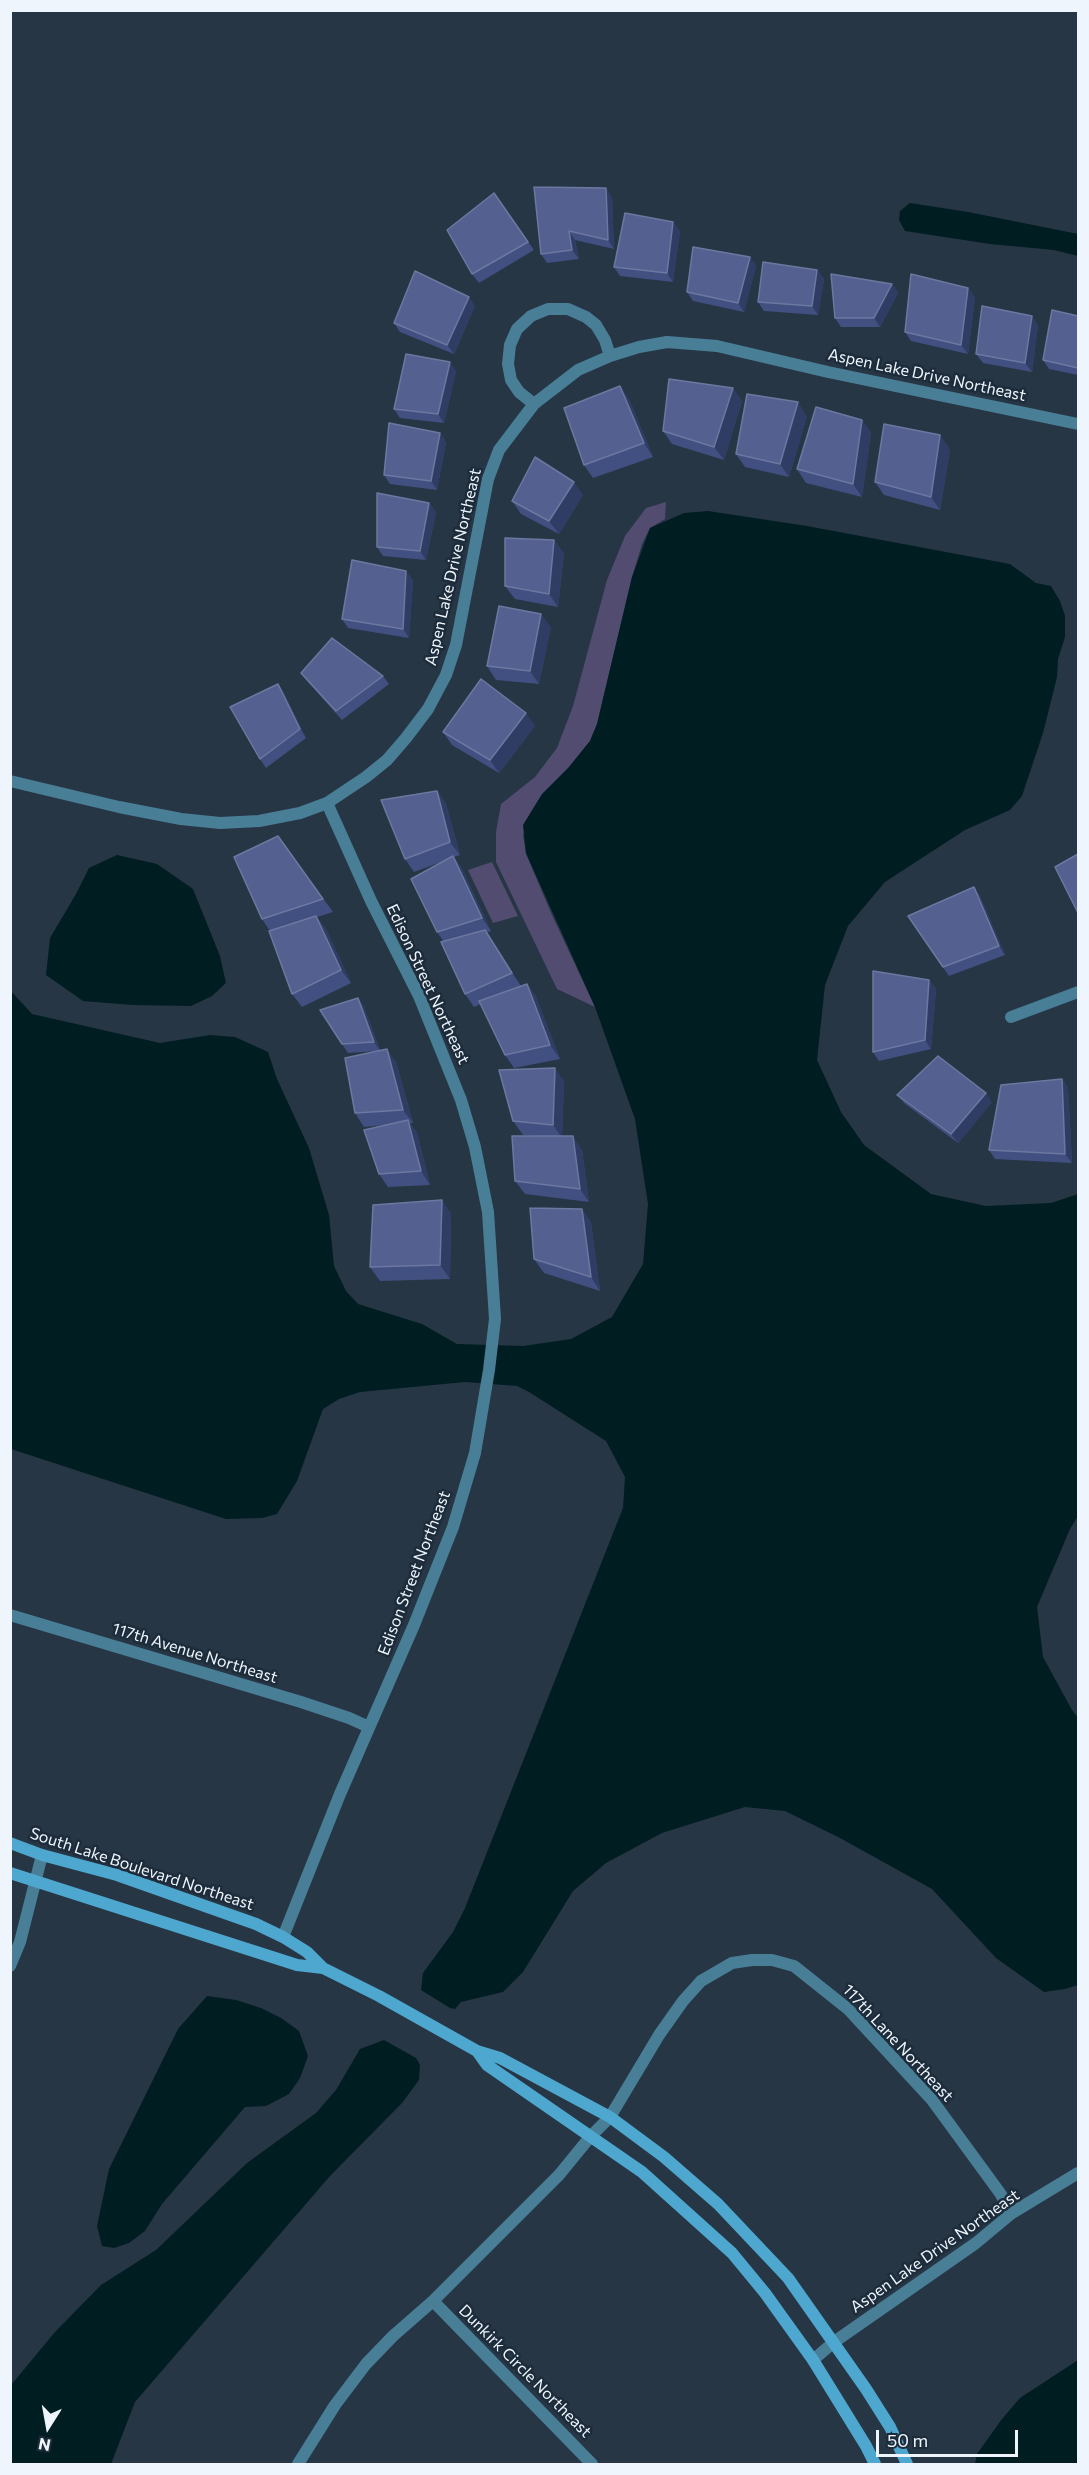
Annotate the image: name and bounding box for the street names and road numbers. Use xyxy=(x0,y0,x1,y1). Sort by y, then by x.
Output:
street label: Aspen Lake Drive Northeast xyxy=(826,345,1028,405)
street label: Aspen Lake Drive Northeast xyxy=(421,466,485,668)
street label: Edison Street Northeast xyxy=(382,901,474,1067)
street label: Edison Street Northeast xyxy=(374,1488,454,1658)
street label: 117th Avenue Northeast xyxy=(110,1619,280,1687)
street label: South Lake Boulevard Northeast xyxy=(28,1824,256,1914)
street label: 117th Lane Northeast xyxy=(839,1980,957,2106)
street label: Aspen Lake Drive Northeast xyxy=(847,2185,1023,2317)
street label: Dunkirk Circle Northeast xyxy=(455,2301,595,2441)

